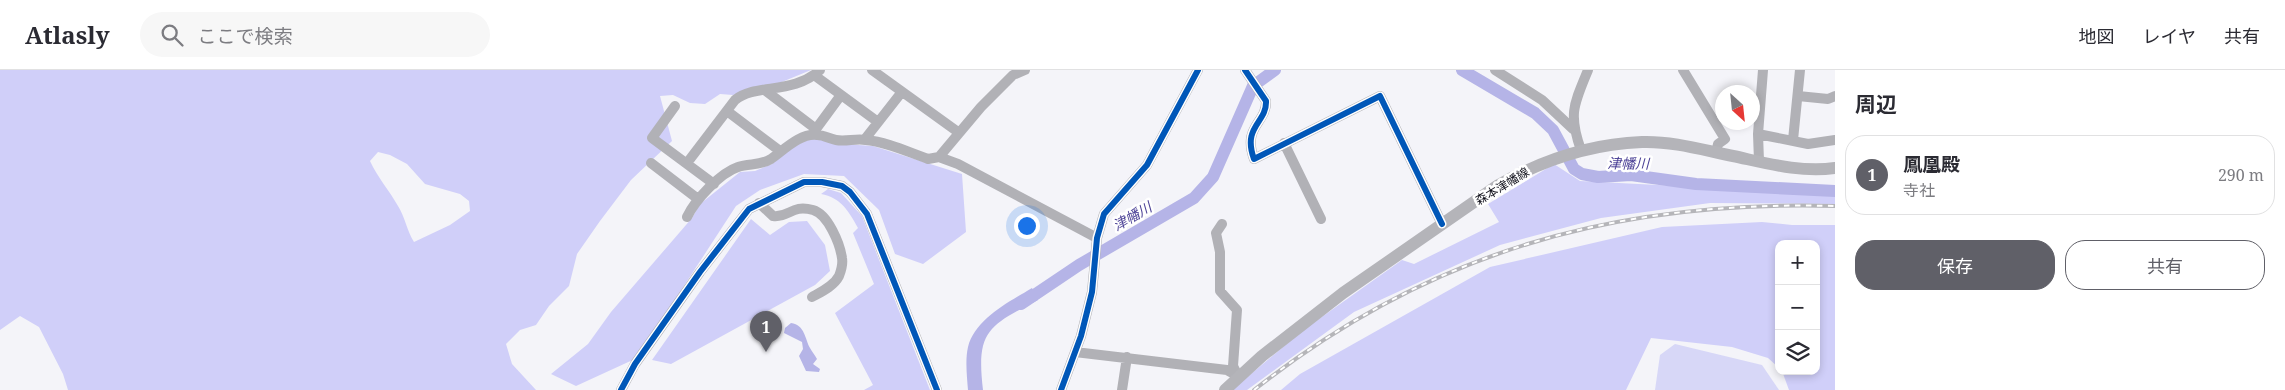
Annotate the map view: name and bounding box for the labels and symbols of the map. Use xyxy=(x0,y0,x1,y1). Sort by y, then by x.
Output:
north arrow xyxy=(1715,85,1760,130)
water label: 津幡川 xyxy=(1607,153,1651,173)
street label: 森本津幡線 xyxy=(1472,163,1532,209)
water label: 津幡川 xyxy=(1109,196,1157,235)
your location xyxy=(1014,213,1040,239)
pin: 1 xyxy=(750,311,782,352)

